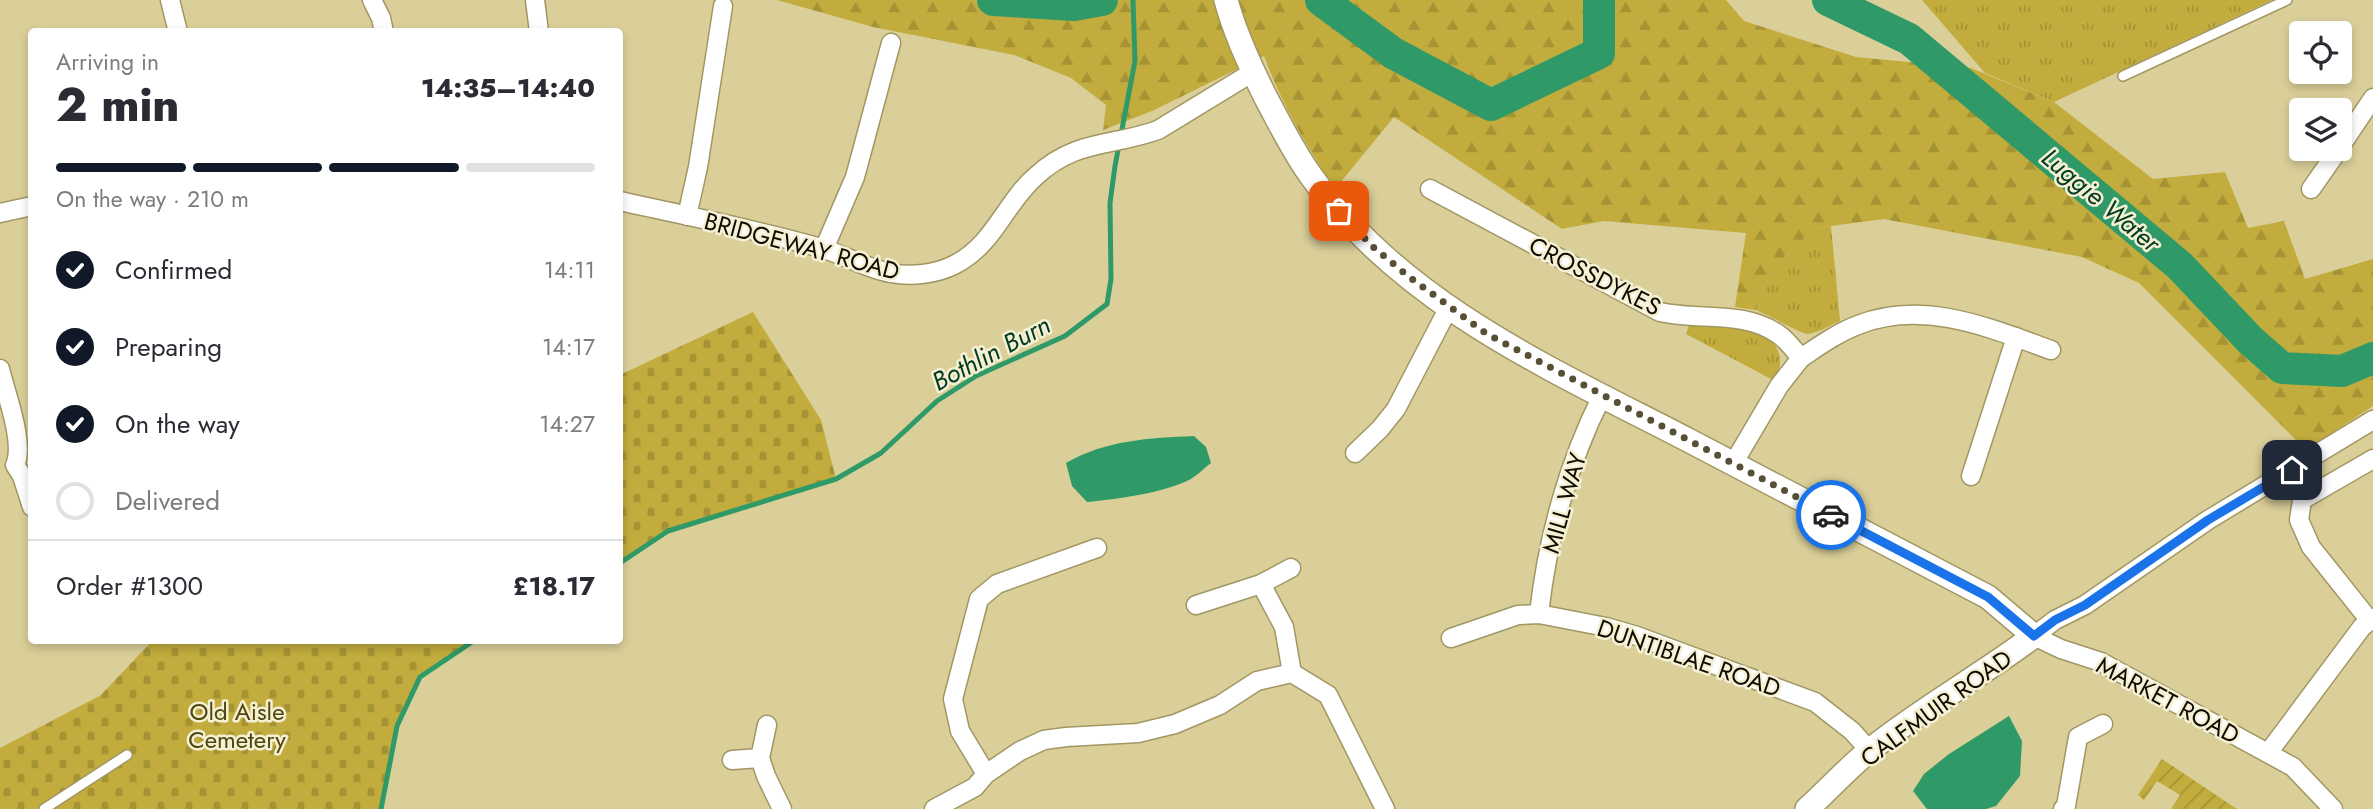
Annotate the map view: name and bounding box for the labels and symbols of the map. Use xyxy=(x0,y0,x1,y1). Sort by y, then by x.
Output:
water label: Luggie Water xyxy=(2033,139,2170,262)
pin xyxy=(1309,181,1369,241)
street label: BRIDGEWAY ROAD xyxy=(700,203,904,289)
street label: CROSSDYKES xyxy=(1523,228,1667,324)
water label: Bothlin Burn xyxy=(925,306,1057,400)
pin xyxy=(2262,440,2322,500)
street label: MILL WAY xyxy=(1533,448,1595,557)
courier xyxy=(1796,480,1866,550)
street label: DUNTIBLAE ROAD xyxy=(1593,610,1785,706)
street label: CALFMUIR ROAD xyxy=(1853,641,2019,775)
street label: MARKET ROAD xyxy=(2090,648,2246,752)
park label: Old Aisle Cemetery xyxy=(188,694,286,757)

